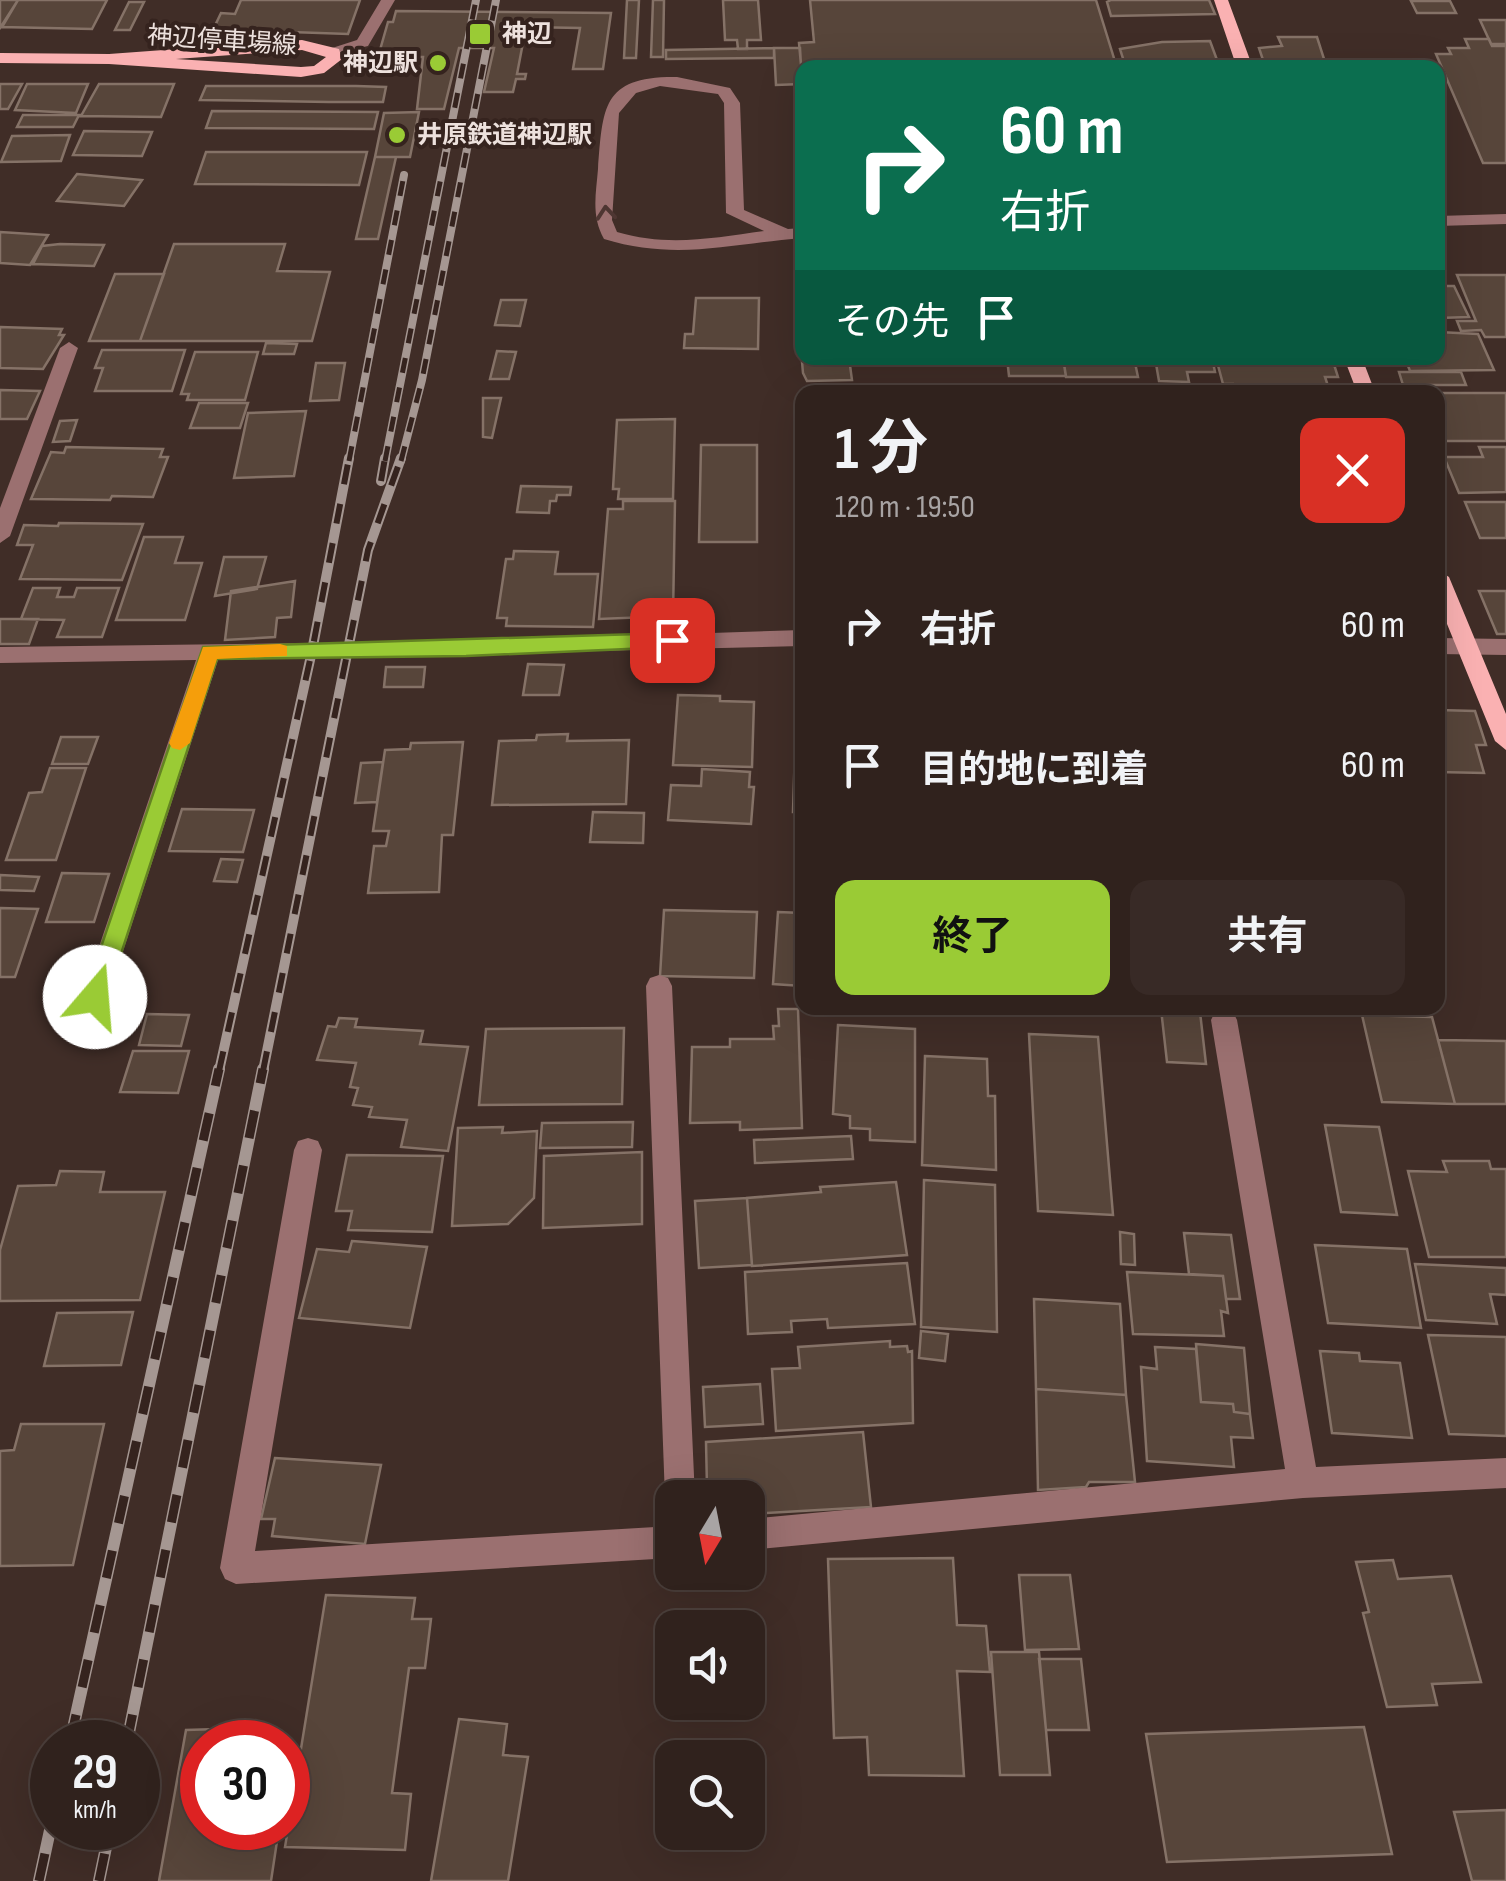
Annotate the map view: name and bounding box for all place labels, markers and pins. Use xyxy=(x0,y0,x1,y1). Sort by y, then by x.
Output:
place label: 神辺 xyxy=(502,19,552,50)
marker: 神辺 xyxy=(467,21,493,47)
place label: 神辺駅 xyxy=(343,48,418,79)
marker: 神辺駅 xyxy=(427,52,449,74)
place label: 井原鉄道神辺駅 xyxy=(417,120,592,151)
marker: 井原鉄道神辺駅 xyxy=(386,124,408,146)
pin xyxy=(630,598,715,683)

